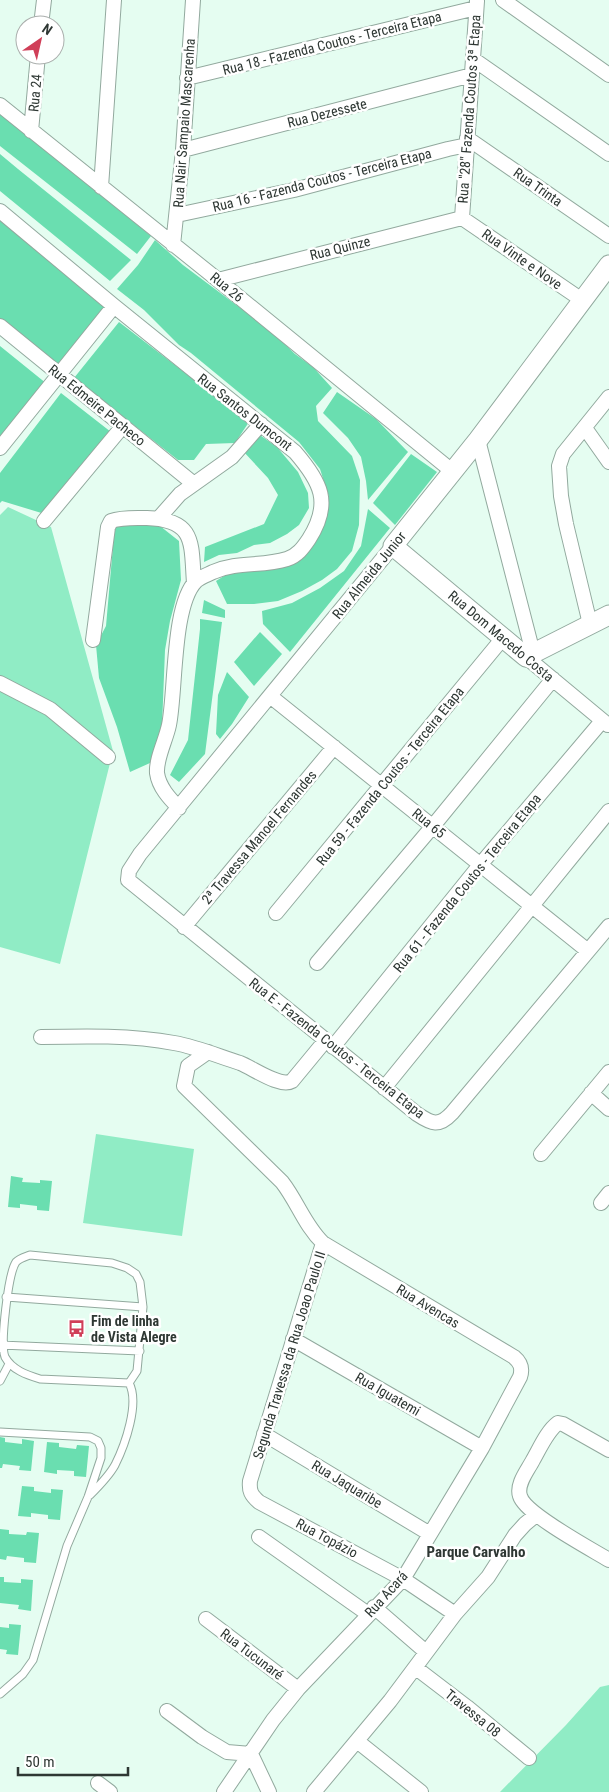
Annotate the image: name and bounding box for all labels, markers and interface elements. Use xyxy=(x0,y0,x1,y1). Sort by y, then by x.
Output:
street label: Rua 18 - Fazenda Coutos - Terceira Etapa xyxy=(221,8,443,78)
street label: Rua "28" Fazenda Coutos 3ª Etapa xyxy=(454,14,484,204)
north arrow xyxy=(15,15,65,65)
text: N xyxy=(39,20,55,38)
street label: Rua Nair Sampaio Mascarenha xyxy=(170,38,198,208)
street label: Rua 24 xyxy=(25,73,45,113)
street label: Rua Dezessete xyxy=(286,95,369,131)
street label: Rua 16 - Fazenda Coutos - Terceira Etapa xyxy=(211,145,433,215)
street label: Rua Trinta xyxy=(511,164,565,210)
street label: Rua Vinte e Nove xyxy=(479,226,565,293)
street label: Rua Quinze xyxy=(308,233,372,263)
street label: Rua 26 xyxy=(207,269,247,305)
street label: Rua Edmeire Pacheco xyxy=(45,361,149,449)
street label: Rua Santos Dumcont xyxy=(195,370,295,454)
street label: Rua Almeida Junior xyxy=(329,528,409,622)
street label: Rua Dom Macedo Costa xyxy=(445,587,557,685)
street label: Rua 59 - Fazenda Coutos - Terceira Etapa xyxy=(313,684,467,868)
street label: 2ª Travessa Manoel Fernandes xyxy=(198,767,320,907)
street label: Rua 61 - Fazenda Coutos - Terceira Etapa xyxy=(390,791,544,975)
street label: Rua 65 xyxy=(409,805,449,841)
street label: Rua E - Fazenda Coutos - Terceira Etapa xyxy=(246,975,428,1121)
street label: Segunda Travessa da Rua Joao Paulo II xyxy=(250,1249,328,1461)
street label: Rua Avencas xyxy=(394,1281,462,1331)
place label: Fim de linha de Vista Alegre xyxy=(91,1313,177,1345)
bus stop icon: Fim de linha de Vista Alegre xyxy=(67,1319,87,1339)
street label: Rua Iguatemi xyxy=(353,1369,423,1419)
street label: Rua Jaquaribe xyxy=(309,1457,385,1511)
street label: Rua Topázio xyxy=(293,1515,361,1561)
district label: Parque Carvalho xyxy=(427,1543,525,1561)
street label: Rua Acará xyxy=(361,1568,411,1620)
street label: Rua Tucunaré xyxy=(217,1625,287,1683)
street label: Travessa 08 xyxy=(442,1686,504,1740)
scale bar xyxy=(18,1744,128,1776)
text: 50 m xyxy=(25,1753,55,1771)

